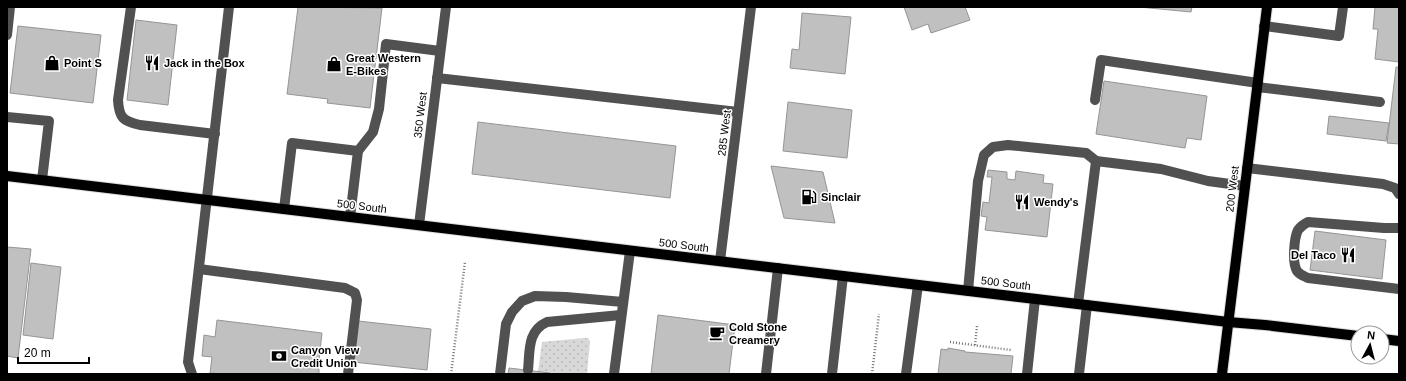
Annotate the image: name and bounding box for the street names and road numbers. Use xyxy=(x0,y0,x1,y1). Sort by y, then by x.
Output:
street label: 350 West xyxy=(411,91,429,139)
street label: 285 West xyxy=(715,109,733,157)
street label: 200 West xyxy=(1223,165,1241,213)
street label: 500 South xyxy=(336,197,388,215)
street label: 500 South xyxy=(658,236,710,254)
street label: 500 South xyxy=(980,274,1032,292)

